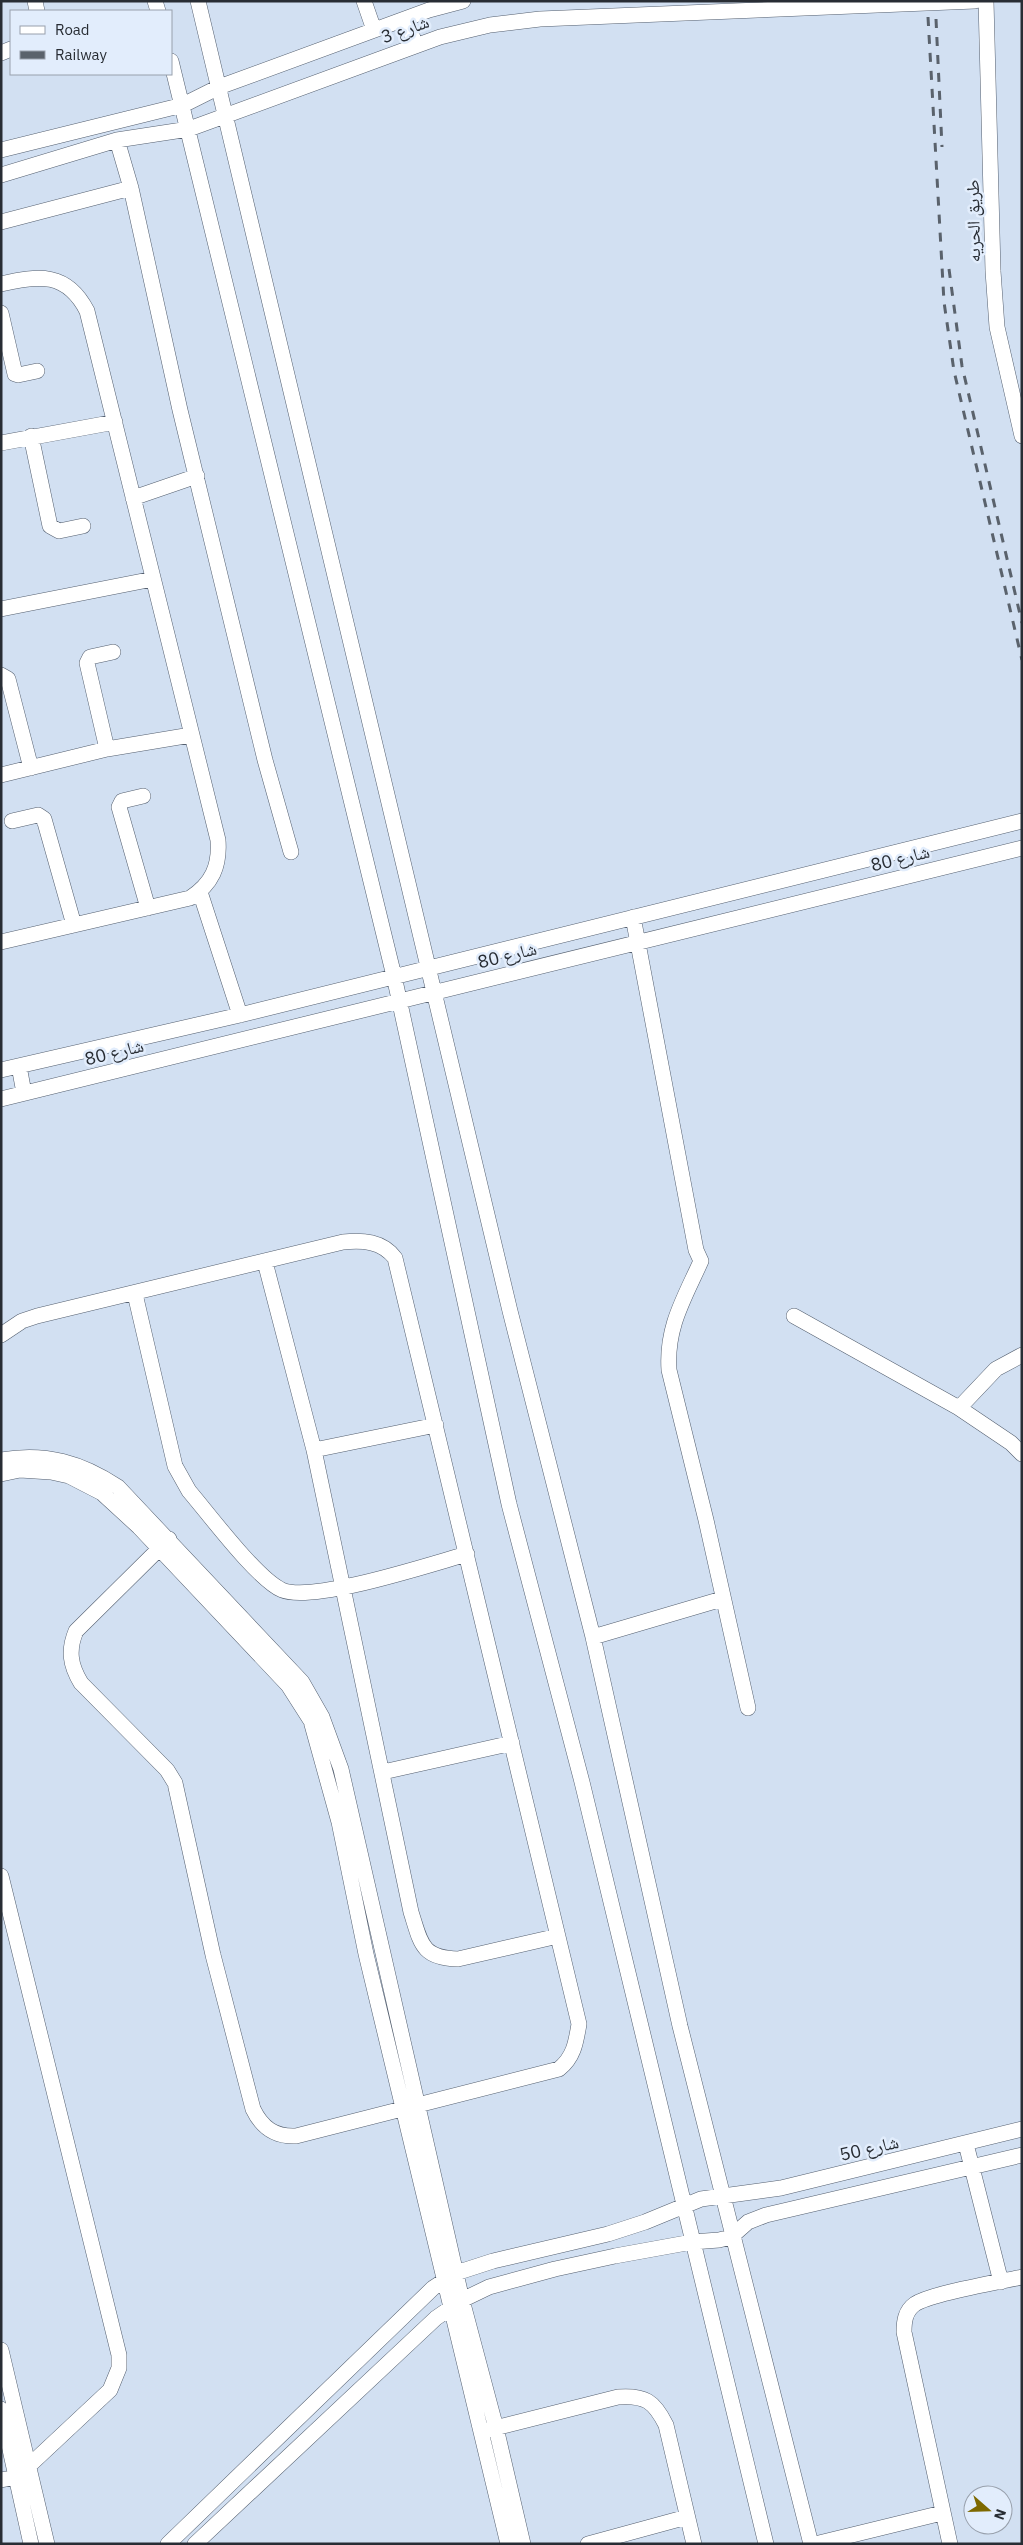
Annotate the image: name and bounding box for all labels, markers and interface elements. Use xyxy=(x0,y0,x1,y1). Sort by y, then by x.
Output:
legend xyxy=(10,10,172,75)
street label: شارع 3 xyxy=(378,10,432,48)
text: Road xyxy=(55,20,90,39)
text: Railway xyxy=(55,45,108,64)
street label: طريق الحريه xyxy=(961,179,985,263)
street label: شارع 80 xyxy=(868,840,932,876)
street label: شارع 80 xyxy=(475,937,539,973)
street label: شارع 80 xyxy=(82,1034,146,1070)
street label: شارع 50 xyxy=(837,2130,901,2166)
north arrow xyxy=(963,2485,1013,2535)
text: N xyxy=(990,2507,1010,2522)

